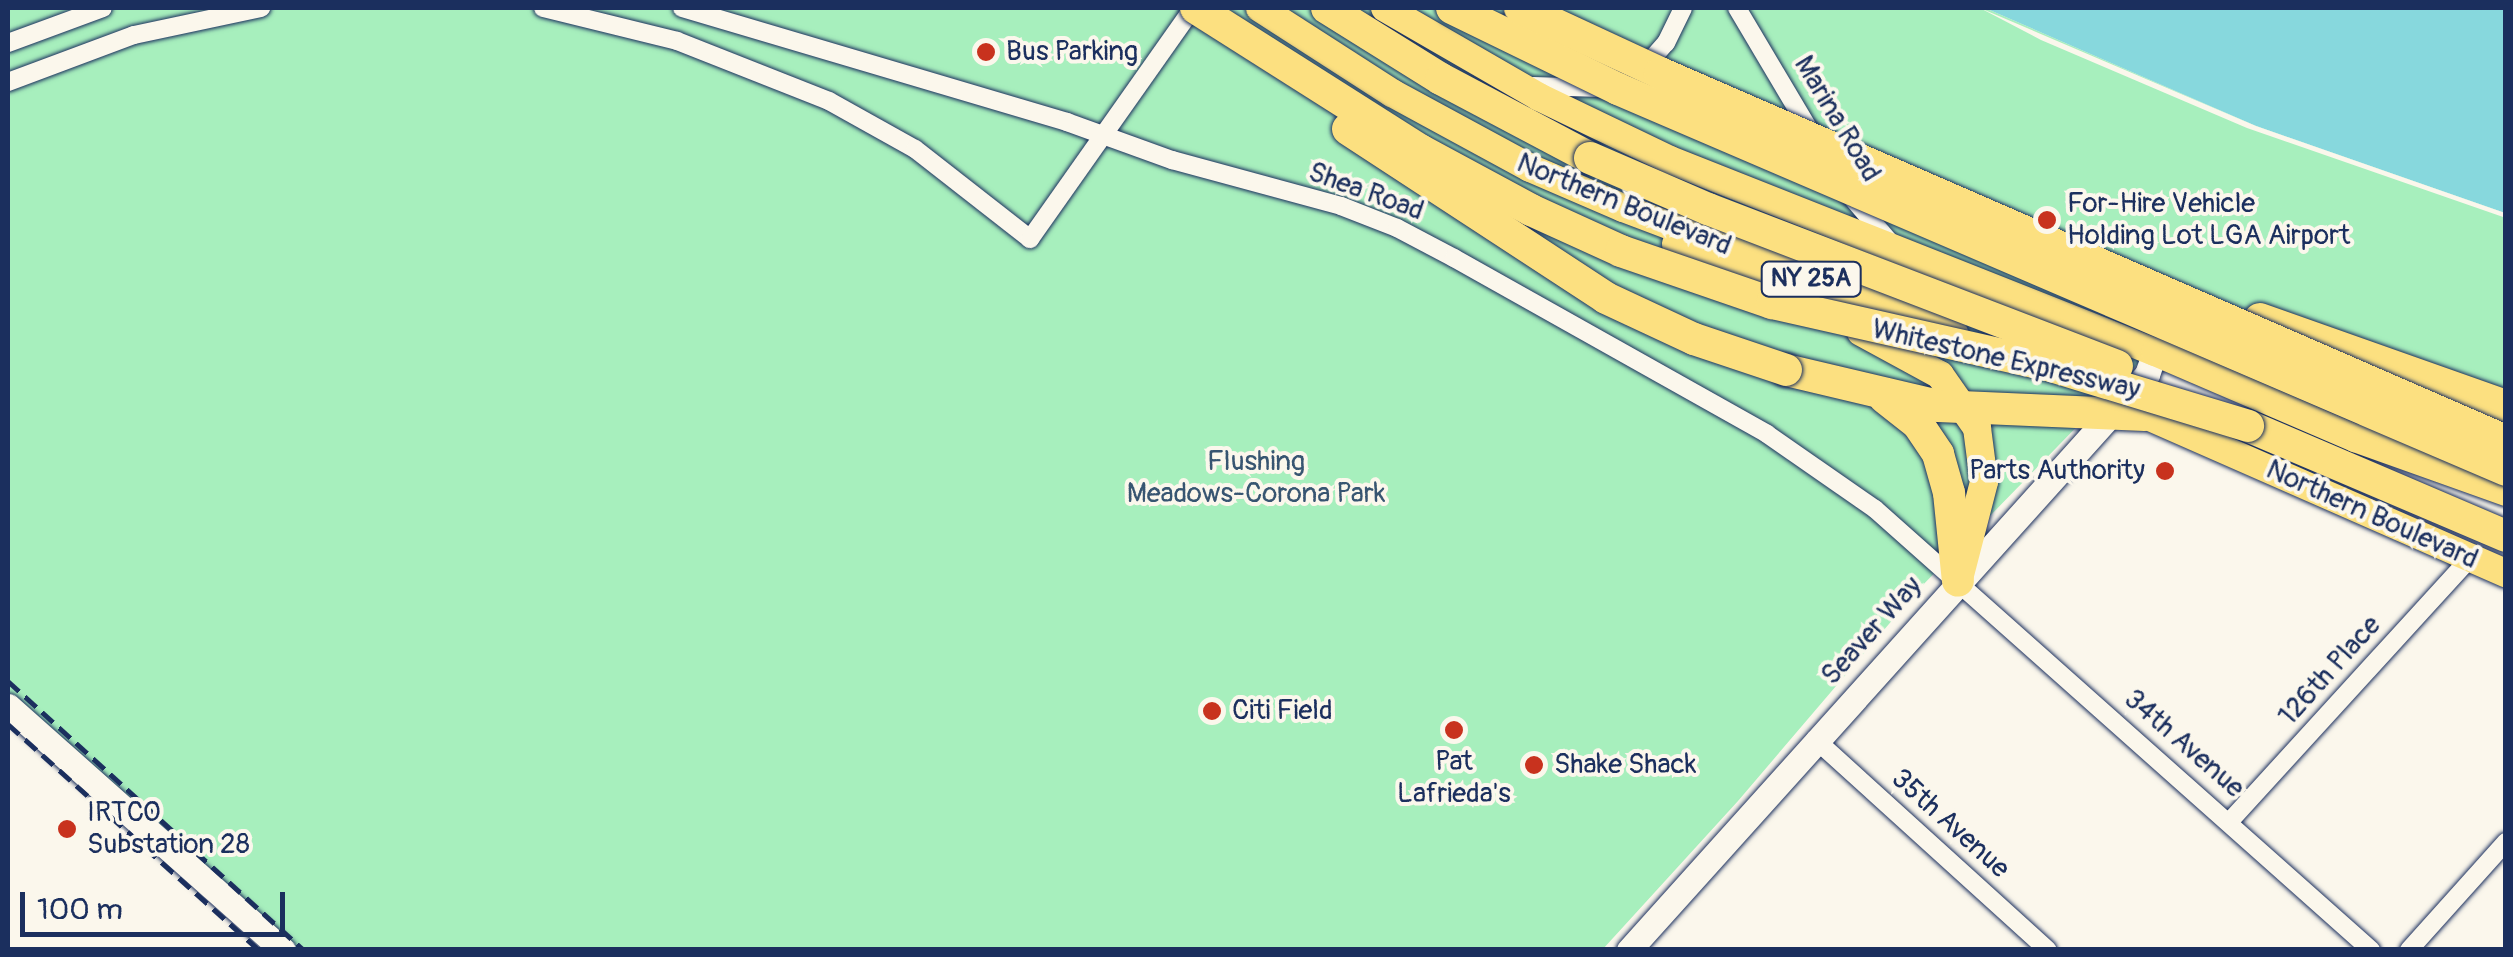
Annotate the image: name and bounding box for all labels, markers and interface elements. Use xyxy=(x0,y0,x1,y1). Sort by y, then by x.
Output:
place label: Bus Parking xyxy=(1006,35,1138,69)
marker: Bus Parking xyxy=(975,41,997,63)
street label: Marina Road xyxy=(1786,50,1888,188)
street label: Northern Boulevard xyxy=(1512,147,1736,263)
street label: Shea Road xyxy=(1304,156,1428,228)
place label: For-Hire Vehicle Holding Lot LGA Airport xyxy=(2067,187,2350,253)
marker: For-Hire Vehicle Holding Lot LGA Airport xyxy=(2036,209,2058,231)
road number: NY 25A xyxy=(1758,259,1864,299)
street label: Whitestone Expressway xyxy=(1869,313,2143,407)
park label: Flushing Meadows-Corona Park xyxy=(1127,445,1385,511)
street label: Northern Boulevard xyxy=(2261,453,2483,577)
place label: Parts Authority xyxy=(1969,454,2145,488)
marker: Parts Authority xyxy=(2154,460,2176,482)
street label: Seaver Way xyxy=(1815,570,1929,692)
street label: 126th Place xyxy=(2272,609,2388,733)
street label: 34th Avenue xyxy=(2117,683,2251,805)
place label: Citi Field xyxy=(1232,694,1333,728)
marker: Citi Field xyxy=(1201,700,1223,722)
marker: Pat Lafrieda's xyxy=(1443,719,1465,741)
place label: Pat Lafrieda's xyxy=(1397,745,1511,811)
place label: Shake Shack xyxy=(1554,748,1696,782)
marker: Shake Shack xyxy=(1523,754,1545,776)
street label: 35th Avenue xyxy=(1884,762,2016,886)
place label: IRTCO Substation 28 xyxy=(87,796,250,862)
marker: IRTCO Substation 28 xyxy=(56,818,78,840)
scale bar xyxy=(25,872,290,934)
text: 100 m xyxy=(37,891,123,928)

